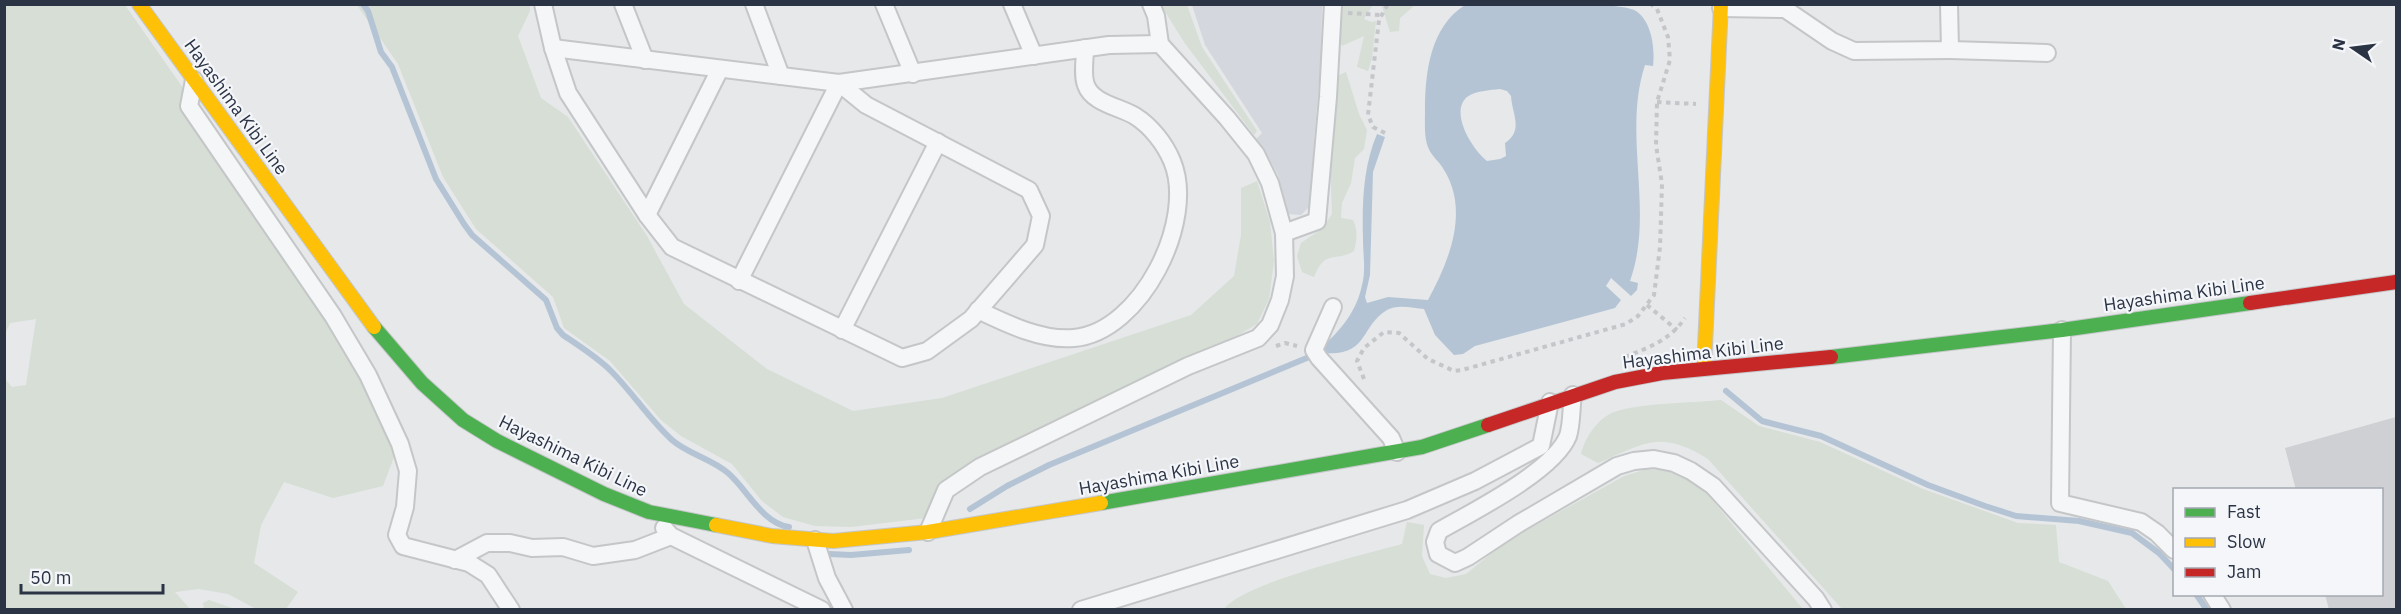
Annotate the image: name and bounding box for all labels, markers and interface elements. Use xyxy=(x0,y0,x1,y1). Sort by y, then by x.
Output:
north arrow xyxy=(2323,18,2383,78)
street label: Hayashima Kibi Line xyxy=(179,34,293,179)
text: N xyxy=(2327,36,2350,52)
street label: Hayashima Kibi Line xyxy=(2102,271,2266,316)
street label: Hayashima Kibi Line xyxy=(1621,331,1785,374)
street label: Hayashima Kibi Line xyxy=(495,410,651,502)
street label: Hayashima Kibi Line xyxy=(1077,449,1241,500)
legend xyxy=(2173,488,2383,596)
text: Fast xyxy=(2227,500,2261,523)
text: Slow xyxy=(2227,530,2266,553)
scale bar xyxy=(21,557,164,595)
text: Jam xyxy=(2227,560,2262,583)
text: 50 m xyxy=(30,566,72,589)

